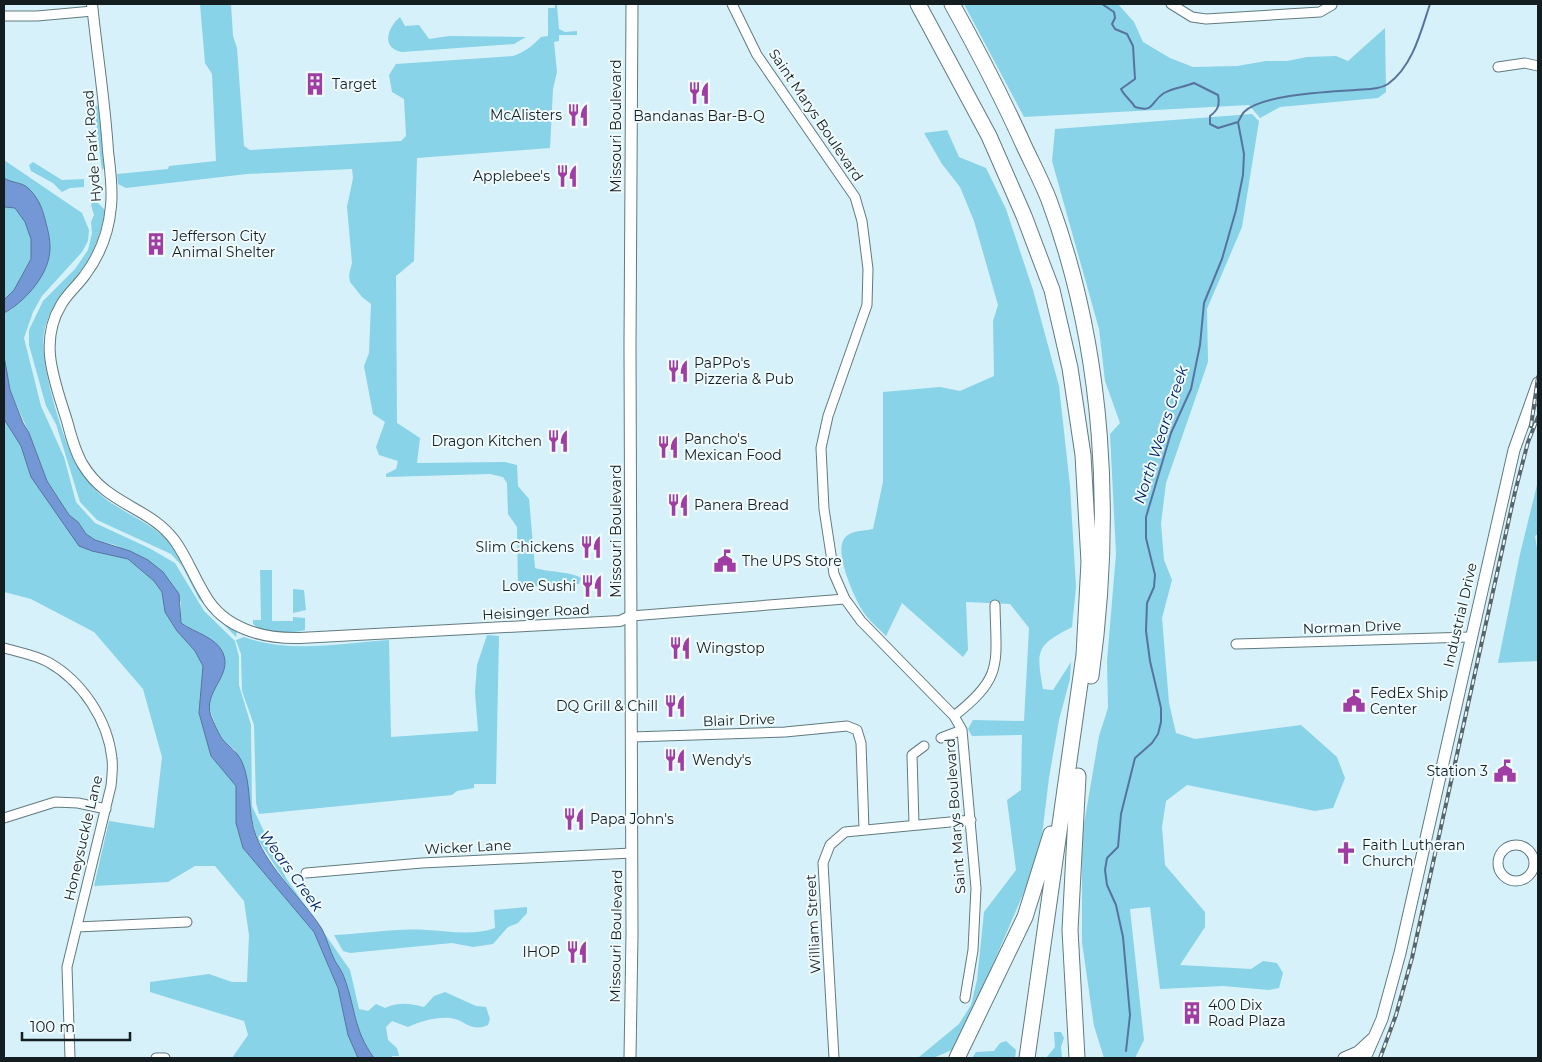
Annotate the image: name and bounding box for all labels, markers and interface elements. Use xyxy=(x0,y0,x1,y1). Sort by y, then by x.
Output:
street label: Saint Marys Boulevard xyxy=(765,45,867,185)
street label: Missouri Boulevard xyxy=(607,59,625,193)
building icon: Target xyxy=(302,71,328,97)
place label: Target xyxy=(332,75,377,93)
restaurant icon: Bandanas Bar-B-Q xyxy=(686,80,712,106)
street label: Hyde Park Road xyxy=(79,89,105,203)
restaurant icon: McAlisters xyxy=(565,102,591,128)
place label: McAlisters xyxy=(490,106,562,124)
place label: Bandanas Bar-B-Q xyxy=(633,107,765,125)
restaurant icon: Applebee's xyxy=(554,163,580,189)
place label: Applebee's xyxy=(473,167,550,185)
place label: Jefferson City Animal Shelter xyxy=(171,227,276,261)
building icon: Jefferson City Animal Shelter xyxy=(143,231,169,257)
place label: PaPPo's Pizzeria & Pub xyxy=(694,354,794,388)
restaurant icon: PaPPo's Pizzeria & Pub xyxy=(665,358,691,384)
water label: North Wears Creek xyxy=(1129,363,1192,506)
restaurant icon: Dragon Kitchen xyxy=(545,428,571,454)
place label: Pancho's Mexican Food xyxy=(684,430,782,464)
place label: Dragon Kitchen xyxy=(431,432,542,450)
restaurant icon: Pancho's Mexican Food xyxy=(655,434,681,460)
street label: Missouri Boulevard xyxy=(607,464,625,598)
restaurant icon: Panera Bread xyxy=(665,492,691,518)
place label: Panera Bread xyxy=(694,496,789,514)
restaurant icon: Slim Chickens xyxy=(578,534,604,560)
place label: Slim Chickens xyxy=(476,538,574,556)
public building icon: The UPS Store xyxy=(712,548,738,574)
place label: The UPS Store xyxy=(742,552,842,570)
street label: Industrial Drive xyxy=(1439,561,1481,669)
restaurant icon: Love Sushi xyxy=(579,573,605,599)
place label: Love Sushi xyxy=(502,577,576,595)
street label: Heisinger Road xyxy=(482,600,590,624)
street label: Norman Drive xyxy=(1302,616,1402,638)
restaurant icon: Wingstop xyxy=(667,635,693,661)
place label: Wingstop xyxy=(696,639,765,657)
place label: FedEx Ship Center xyxy=(1370,684,1448,718)
public building icon: FedEx Ship Center xyxy=(1341,688,1367,714)
restaurant icon: DQ Grill & Chill xyxy=(662,693,688,719)
place label: DQ Grill & Chill xyxy=(556,697,658,715)
street label: Blair Drive xyxy=(703,710,775,730)
street label: Saint Marys Boulevard xyxy=(941,738,969,894)
restaurant icon: Wendy's xyxy=(662,747,688,773)
place label: Wendy's xyxy=(692,751,752,769)
public building icon: Station 3 xyxy=(1492,758,1518,784)
place label: Station 3 xyxy=(1426,762,1488,780)
street label: Honeysuckle Lane xyxy=(60,774,106,902)
restaurant icon: Papa John's xyxy=(561,806,587,832)
place label: Papa John's xyxy=(590,810,674,828)
water label: Wears Creek xyxy=(256,826,328,916)
street label: Wicker Lane xyxy=(424,836,512,858)
place label: Faith Lutheran Church xyxy=(1362,836,1465,870)
church icon: Faith Lutheran Church xyxy=(1333,840,1359,866)
street label: Missouri Boulevard xyxy=(606,869,626,1003)
street label: William Street xyxy=(801,874,825,974)
restaurant icon: IHOP xyxy=(564,939,590,965)
place label: IHOP xyxy=(523,943,560,961)
place label: 400 Dix Road Plaza xyxy=(1208,996,1286,1030)
building icon: 400 Dix Road Plaza xyxy=(1179,1000,1205,1026)
scale bar xyxy=(22,1010,130,1042)
text: 100 m xyxy=(30,1017,75,1036)

